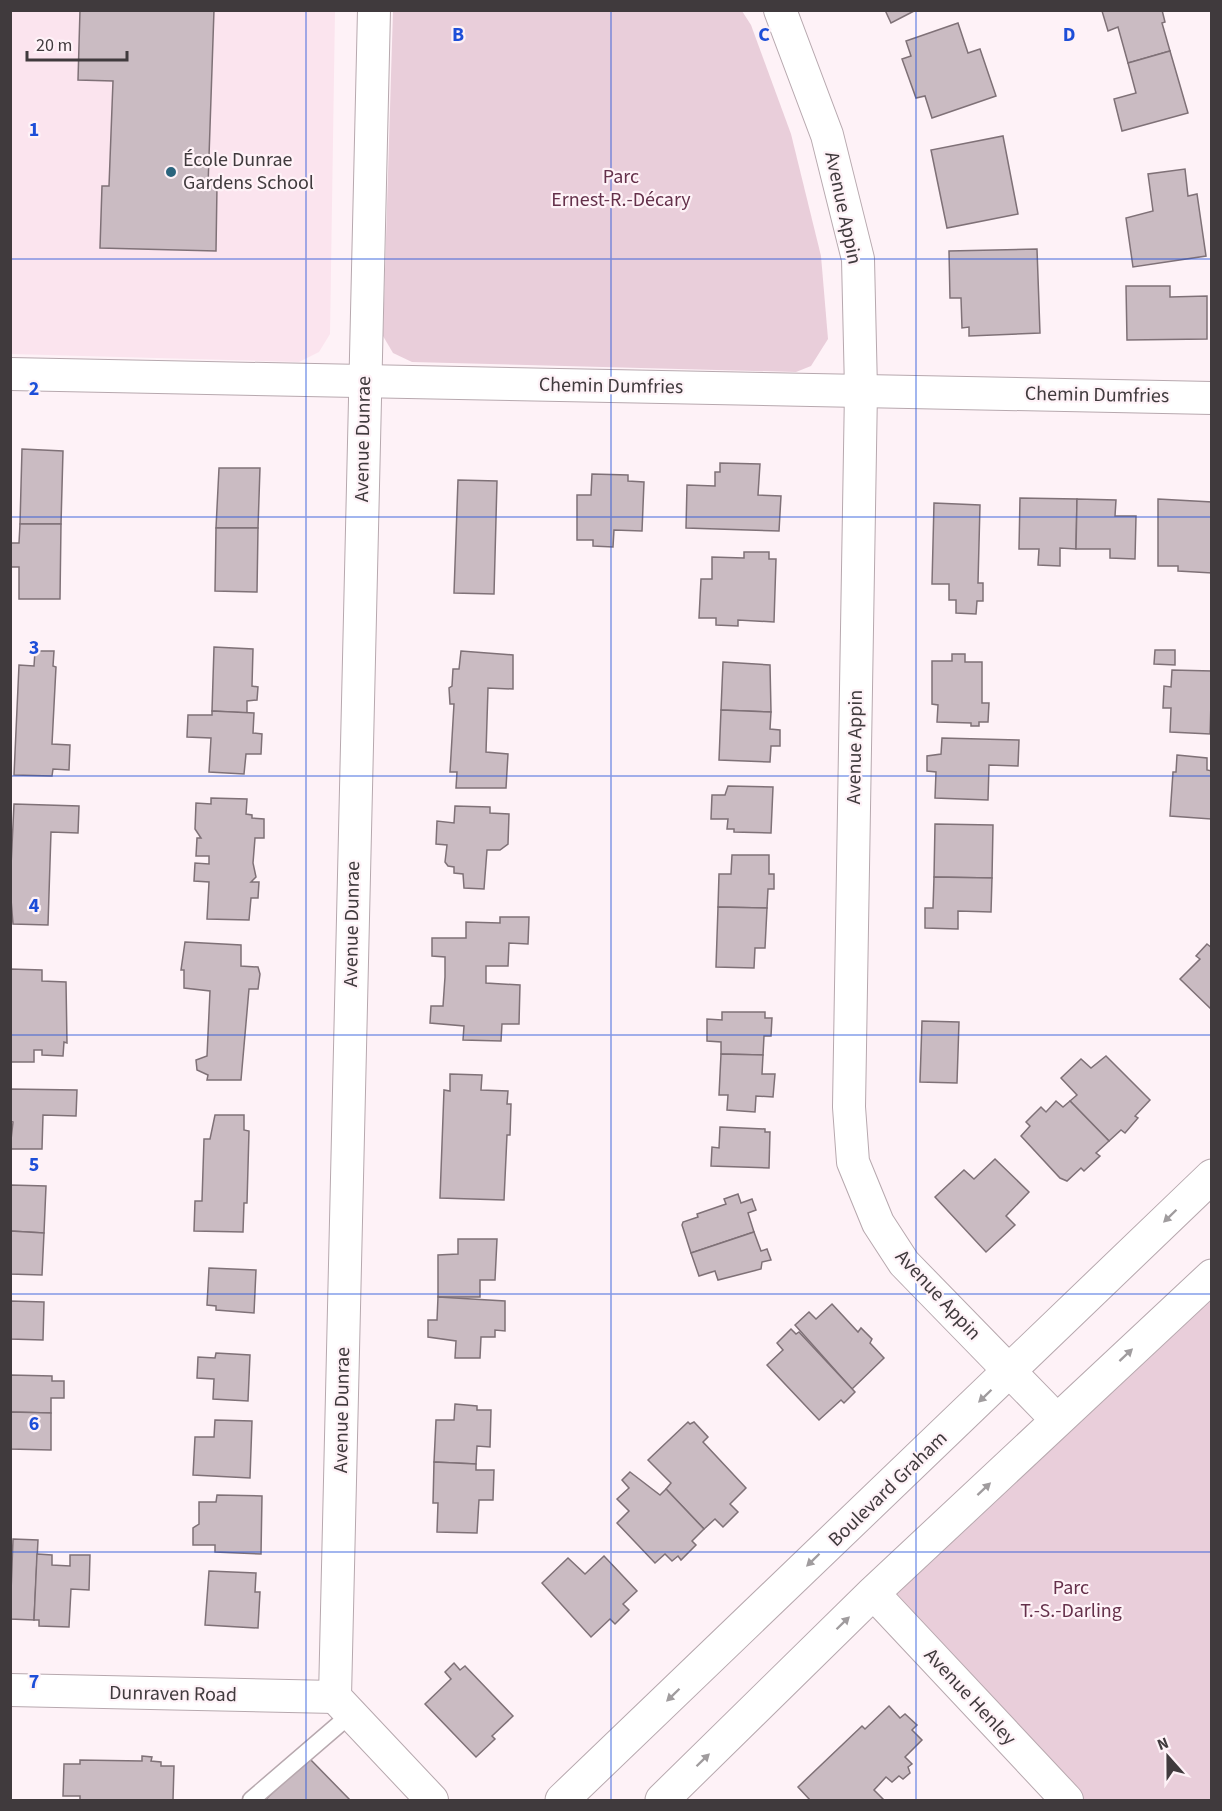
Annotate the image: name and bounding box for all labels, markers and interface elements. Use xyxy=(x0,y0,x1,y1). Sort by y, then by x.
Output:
text: B xyxy=(452,21,464,49)
text: C xyxy=(758,21,770,49)
text: D xyxy=(1063,21,1075,49)
scale bar xyxy=(27,24,128,62)
text: 20 m xyxy=(36,33,72,58)
text: 1 xyxy=(29,116,39,144)
place label: École Dunrae Gardens School xyxy=(183,146,314,197)
street label: Avenue Appin xyxy=(817,149,869,267)
park label: Parc Ernest-R.-Décary xyxy=(551,163,691,214)
marker: École Dunrae Gardens School xyxy=(164,165,178,179)
street label: Chemin Dumfries xyxy=(539,371,683,401)
text: 2 xyxy=(29,375,39,403)
street label: Avenue Dunrae xyxy=(348,376,378,502)
street label: Chemin Dumfries xyxy=(1025,380,1169,410)
text: 3 xyxy=(29,634,39,662)
street label: Avenue Appin xyxy=(840,689,870,805)
street label: Avenue Dunrae xyxy=(337,861,367,987)
text: 4 xyxy=(29,892,40,920)
text: 5 xyxy=(29,1151,39,1179)
one-way arrow xyxy=(1163,1209,1177,1223)
street label: Avenue Appin xyxy=(889,1244,987,1346)
street label: Avenue Dunrae xyxy=(327,1347,357,1473)
one-way arrow xyxy=(1119,1349,1133,1363)
one-way arrow xyxy=(977,1389,992,1403)
text: 6 xyxy=(29,1410,39,1438)
street label: Boulevard Graham xyxy=(822,1425,954,1553)
one-way arrow xyxy=(976,1483,991,1496)
one-way arrow xyxy=(806,1553,821,1567)
park label: Parc T.-S.-Darling xyxy=(1020,1574,1122,1625)
one-way arrow xyxy=(835,1616,850,1630)
street label: Avenue Henley xyxy=(917,1642,1023,1752)
text: 7 xyxy=(29,1668,39,1696)
street label: Dunraven Road xyxy=(109,1679,237,1709)
one-way arrow xyxy=(665,1688,680,1702)
north arrow xyxy=(1138,1727,1198,1787)
text: N xyxy=(1154,1732,1172,1756)
one-way arrow xyxy=(696,1753,710,1767)

